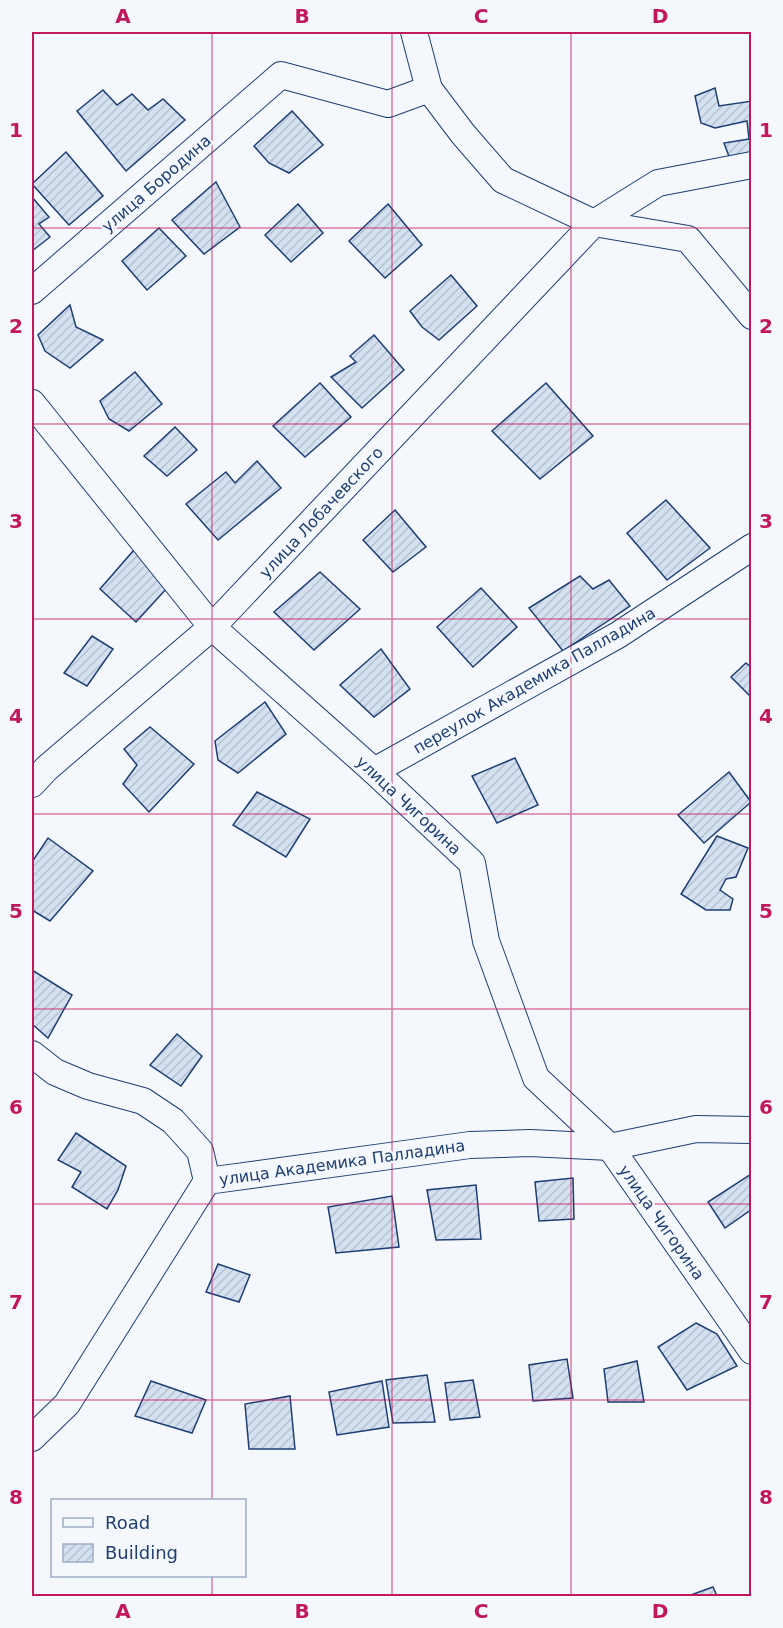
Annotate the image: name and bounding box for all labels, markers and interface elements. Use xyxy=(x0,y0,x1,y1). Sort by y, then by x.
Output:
text: A xyxy=(115,4,131,28)
text: B xyxy=(294,4,310,28)
text: C xyxy=(474,4,488,28)
text: D xyxy=(652,4,668,28)
text: 1 xyxy=(9,118,23,142)
text: 1 xyxy=(759,118,773,142)
street label: улица Бородина xyxy=(98,131,215,236)
text: 2 xyxy=(9,314,23,338)
text: 2 xyxy=(759,314,773,338)
street label: улица Лобачевского xyxy=(256,443,387,582)
text: 3 xyxy=(9,509,23,533)
text: 3 xyxy=(759,509,773,533)
street label: переулок Академика Палладина xyxy=(410,603,659,758)
text: 4 xyxy=(9,704,23,728)
text: 4 xyxy=(759,704,773,728)
street label: улица Чигорина xyxy=(352,752,465,859)
text: 5 xyxy=(9,899,23,923)
text: 5 xyxy=(759,899,773,923)
text: 6 xyxy=(9,1095,23,1119)
text: 6 xyxy=(759,1095,773,1119)
street label: улица Академика Палладина xyxy=(218,1136,466,1189)
street label: улица Чигорина xyxy=(615,1161,708,1284)
text: 7 xyxy=(9,1290,23,1314)
text: 7 xyxy=(759,1290,773,1314)
text: 8 xyxy=(9,1485,23,1509)
text: 8 xyxy=(759,1485,773,1509)
legend xyxy=(51,1499,246,1577)
text: Road xyxy=(105,1512,150,1533)
text: Building xyxy=(105,1542,178,1563)
text: A xyxy=(115,1599,131,1623)
text: B xyxy=(294,1599,310,1623)
text: C xyxy=(474,1599,488,1623)
text: D xyxy=(652,1599,668,1623)

